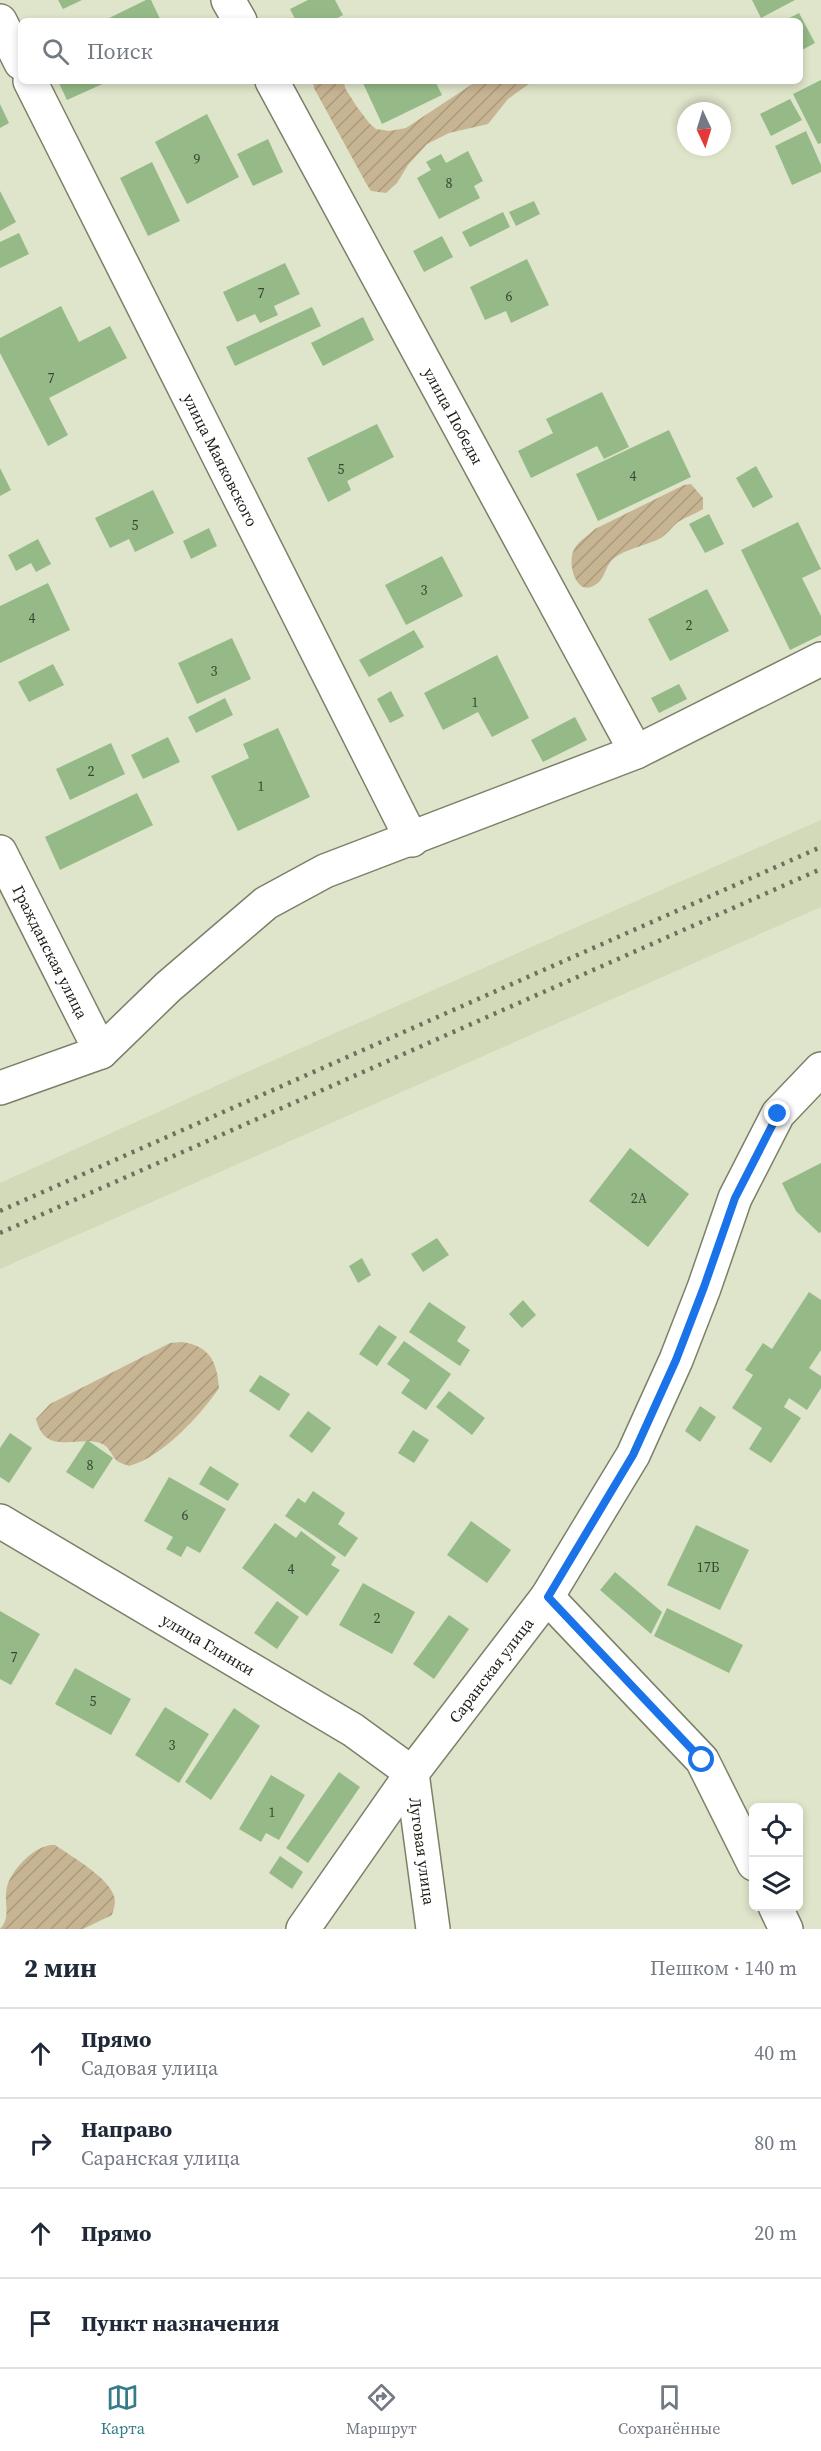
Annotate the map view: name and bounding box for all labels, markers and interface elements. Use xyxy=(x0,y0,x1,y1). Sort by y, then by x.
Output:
search box xyxy=(18,18,803,84)
icon: search xyxy=(39,35,72,68)
text: Поиск xyxy=(87,36,153,66)
north arrow xyxy=(677,102,731,156)
house number: 9 xyxy=(194,149,201,169)
house number: 8 xyxy=(446,173,453,193)
house number: 7 xyxy=(258,283,265,303)
house number: 6 xyxy=(506,286,513,306)
street label: улица Победы xyxy=(418,363,489,468)
house number: 7 xyxy=(48,368,55,388)
street label: улица Маяковского xyxy=(178,389,263,530)
house number: 5 xyxy=(338,459,345,479)
house number: 4 xyxy=(630,466,637,486)
house number: 5 xyxy=(132,515,139,535)
house number: 3 xyxy=(421,580,428,600)
house number: 4 xyxy=(29,608,36,628)
house number: 2 xyxy=(686,615,693,635)
house number: 3 xyxy=(211,661,218,681)
house number: 1 xyxy=(472,692,479,712)
house number: 2 xyxy=(88,761,95,781)
house number: 1 xyxy=(258,776,265,796)
street label: Гражданская улица xyxy=(8,881,94,1023)
route end xyxy=(764,1100,790,1126)
house number: 2А xyxy=(631,1188,648,1208)
house number: 8 xyxy=(87,1455,94,1475)
house number: 6 xyxy=(182,1505,189,1525)
house number: 17Б xyxy=(697,1557,720,1577)
house number: 4 xyxy=(288,1559,295,1579)
street label: улица Глинки xyxy=(157,1608,259,1681)
house number: 2 xyxy=(374,1608,381,1628)
street label: Саранская улица xyxy=(443,1612,539,1727)
house number: 7 xyxy=(11,1647,18,1667)
house number: 5 xyxy=(90,1691,97,1711)
house number: 3 xyxy=(169,1735,176,1755)
route start xyxy=(688,1746,714,1772)
street label: Луговая улица xyxy=(404,1796,441,1907)
house number: 1 xyxy=(269,1802,276,1822)
map controls xyxy=(749,1803,803,1911)
button: locate xyxy=(749,1803,803,1857)
button: layers xyxy=(749,1857,803,1911)
text: 2 мин xyxy=(24,1950,97,1986)
text: Пешком · 140 m xyxy=(650,1954,797,1982)
text: Прямо xyxy=(81,2024,151,2054)
icon: ahead xyxy=(24,2037,57,2070)
text: 40 m xyxy=(754,2039,797,2067)
text: Садовая улица xyxy=(81,2054,218,2082)
text: Направо xyxy=(81,2114,172,2144)
icon: right xyxy=(24,2127,57,2160)
text: 80 m xyxy=(754,2129,797,2157)
text: Саранская улица xyxy=(81,2144,240,2172)
icon: ahead xyxy=(24,2217,57,2250)
text: Прямо xyxy=(81,2218,151,2248)
text: 20 m xyxy=(754,2219,797,2247)
icon: arrive xyxy=(24,2307,57,2340)
text: Пункт назначения xyxy=(81,2308,279,2338)
tab: Карта xyxy=(101,2381,145,2439)
tab: Маршрут xyxy=(346,2381,417,2439)
tab: Сохранённые xyxy=(618,2381,720,2439)

